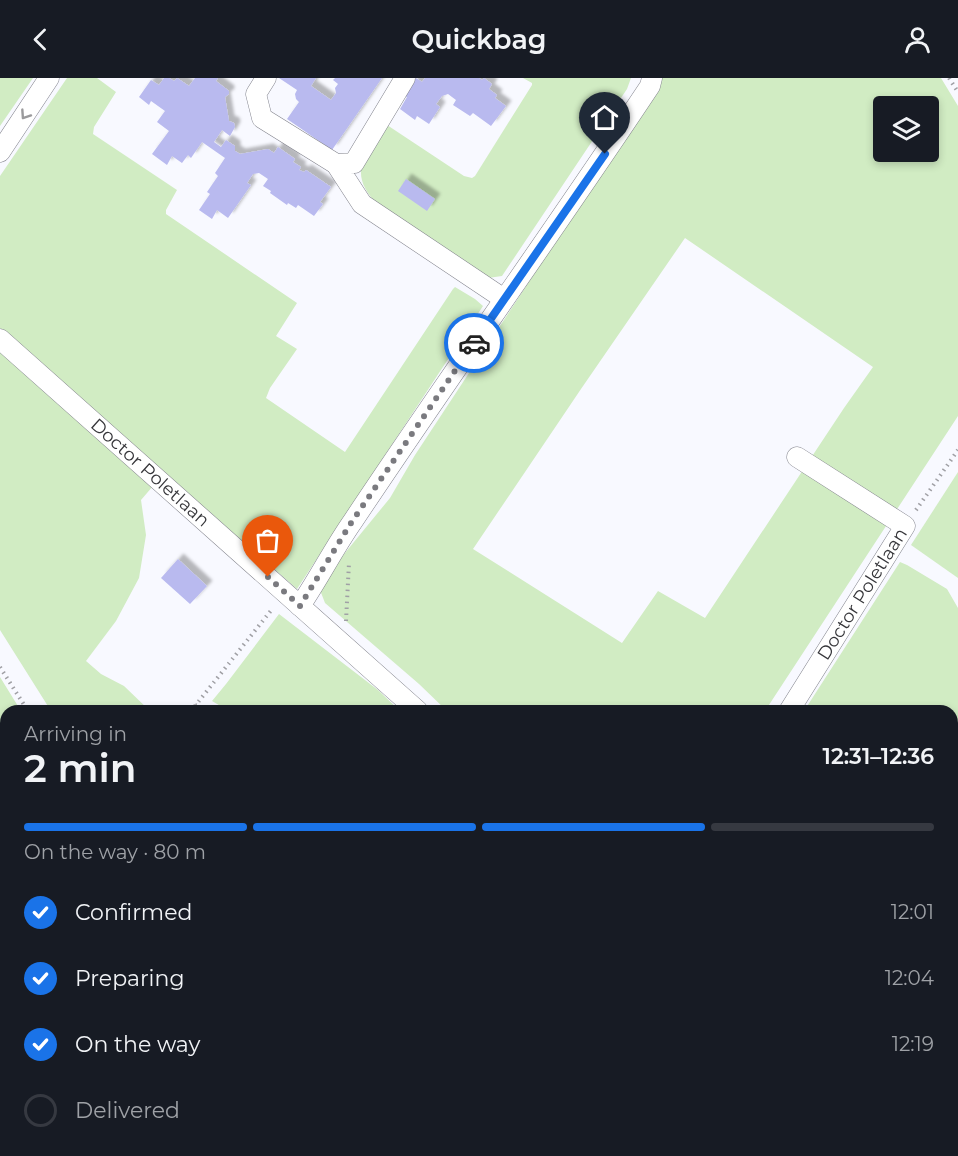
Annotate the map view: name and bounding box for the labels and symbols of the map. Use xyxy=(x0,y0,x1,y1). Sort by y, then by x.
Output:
pin xyxy=(579,92,630,154)
one-way arrow xyxy=(21,108,32,119)
courier xyxy=(444,313,504,373)
street label: Doctor Poletlaan xyxy=(86,414,214,531)
pin xyxy=(242,515,293,577)
street label: Doctor Poletlaan xyxy=(813,524,912,664)

